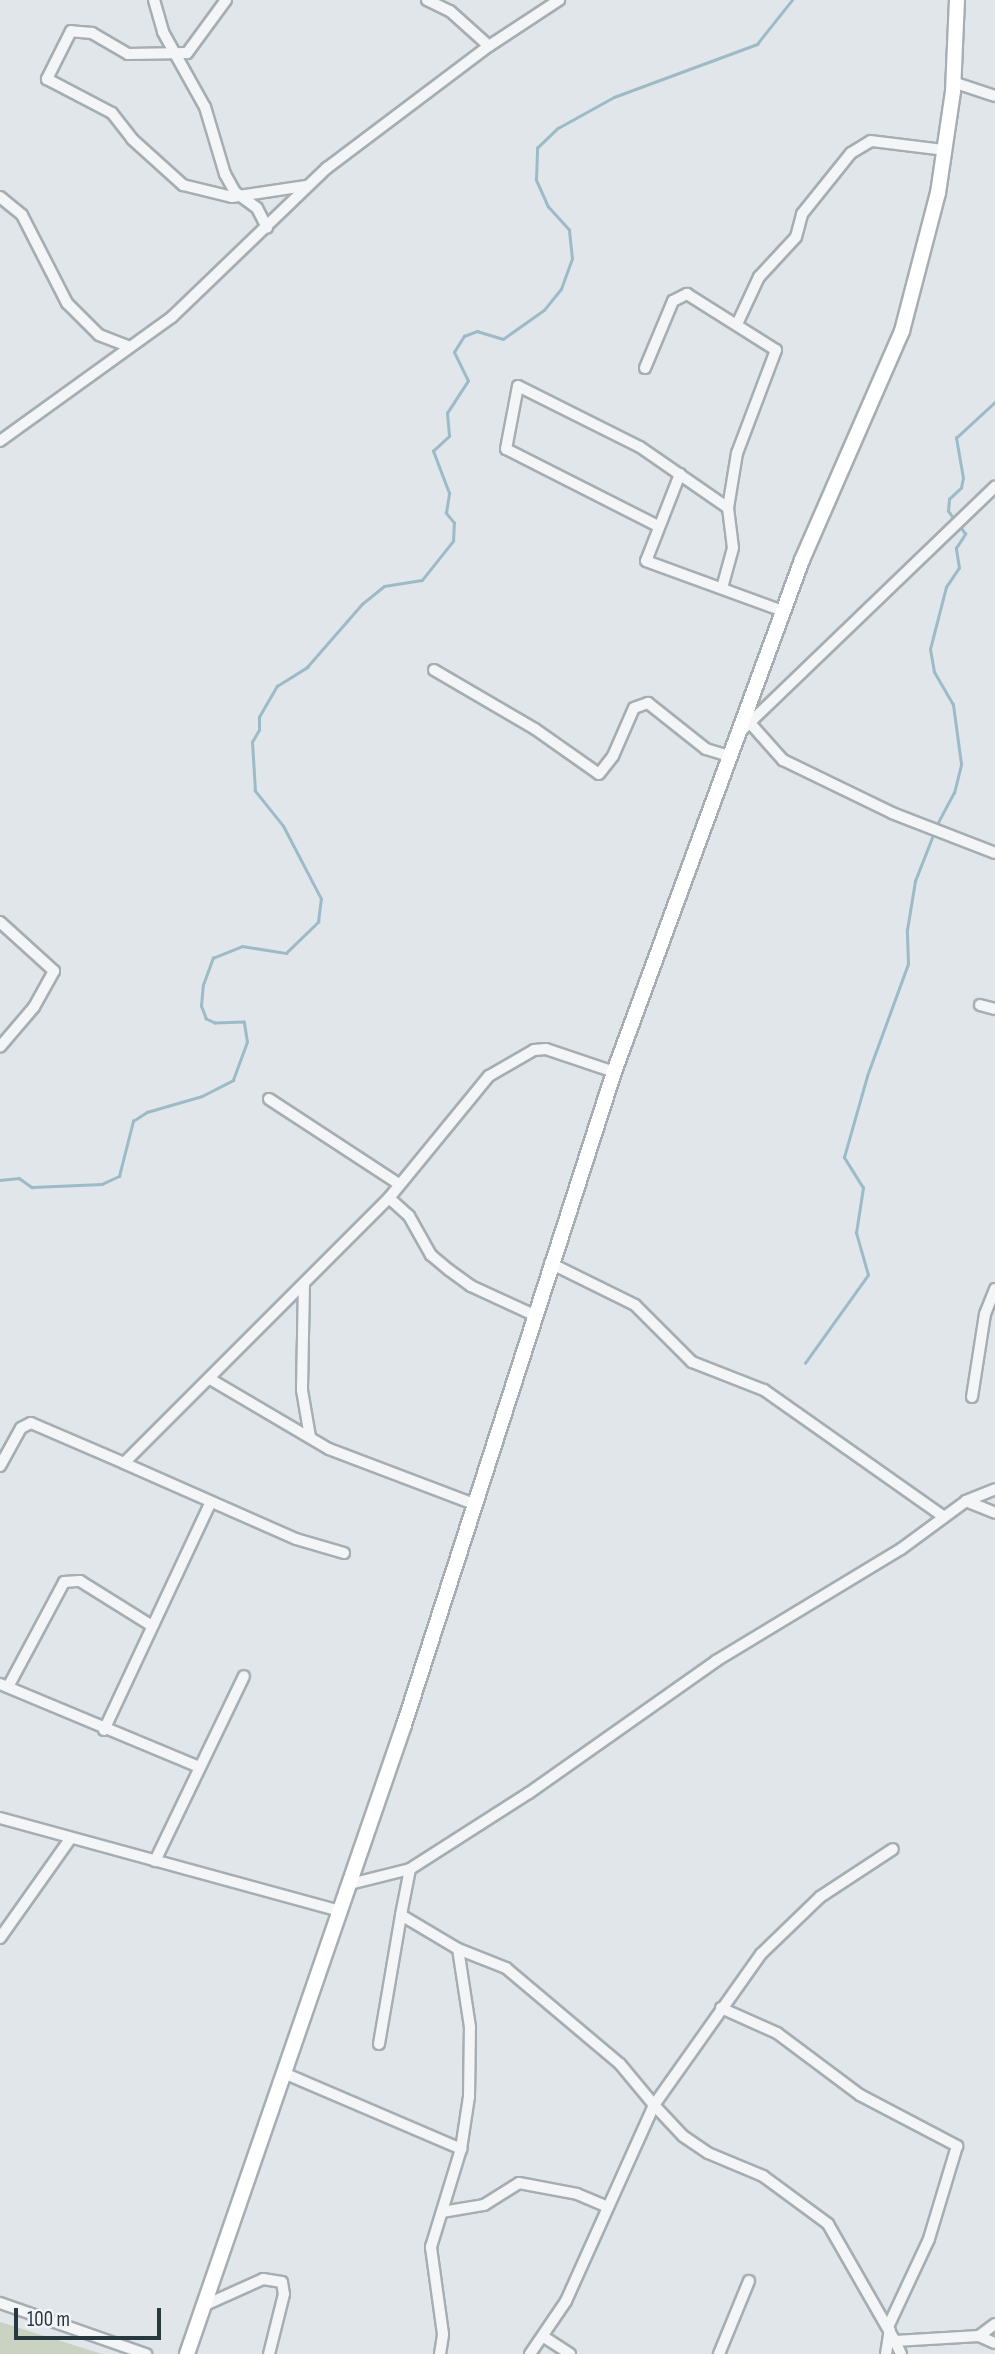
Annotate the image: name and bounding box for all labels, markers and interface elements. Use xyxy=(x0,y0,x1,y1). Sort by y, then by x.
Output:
scale bar xyxy=(18,2294,164,2338)
text: 100 m xyxy=(27,2307,70,2332)

